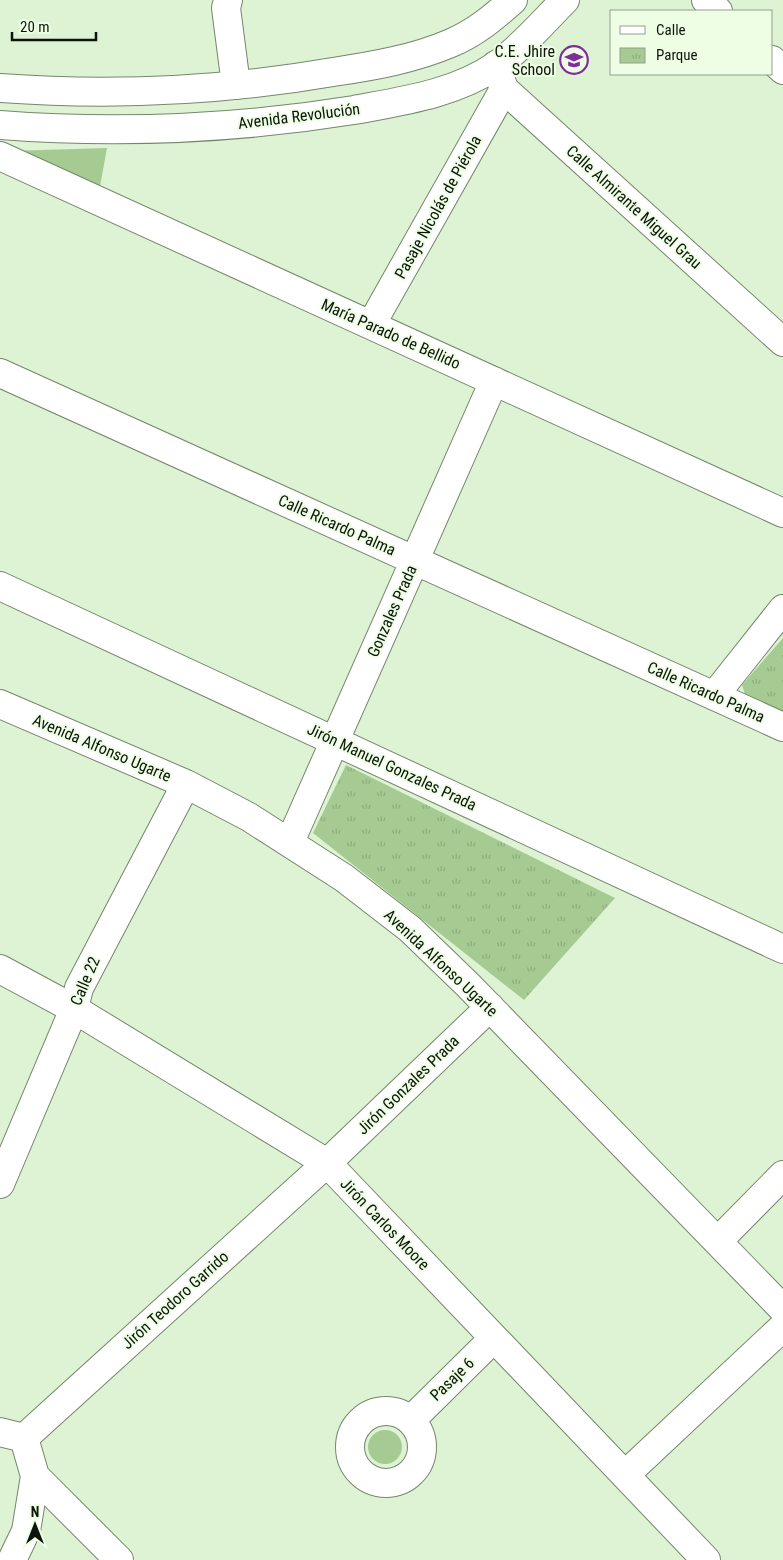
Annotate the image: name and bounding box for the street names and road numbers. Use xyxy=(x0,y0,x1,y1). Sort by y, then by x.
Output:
street label: Avenida Revolución xyxy=(237,99,361,133)
street label: Pasaje Nicolás de Piérola xyxy=(391,132,485,282)
street label: Calle Almirante Miguel Grau xyxy=(562,141,706,273)
street label: María Parado de Bellido xyxy=(318,295,464,373)
street label: Calle Ricardo Palma xyxy=(275,491,399,559)
street label: Gonzales Prada xyxy=(363,562,421,660)
street label: Calle Ricardo Palma xyxy=(644,658,768,726)
street label: Avenida Alfonso Ugarte xyxy=(30,710,174,786)
street label: Jirón Manuel Gonzales Prada xyxy=(304,719,480,815)
street label: Avenida Alfonso Ugarte xyxy=(380,905,502,1021)
street label: Calle 22 xyxy=(66,954,104,1008)
street label: Jirón Gonzales Prada xyxy=(353,1032,463,1138)
street label: Jirón Carlos Moore xyxy=(336,1174,434,1274)
street label: Jirón Teodoro Garrido xyxy=(118,1247,232,1353)
street label: Pasaje 6 xyxy=(426,1353,478,1405)

